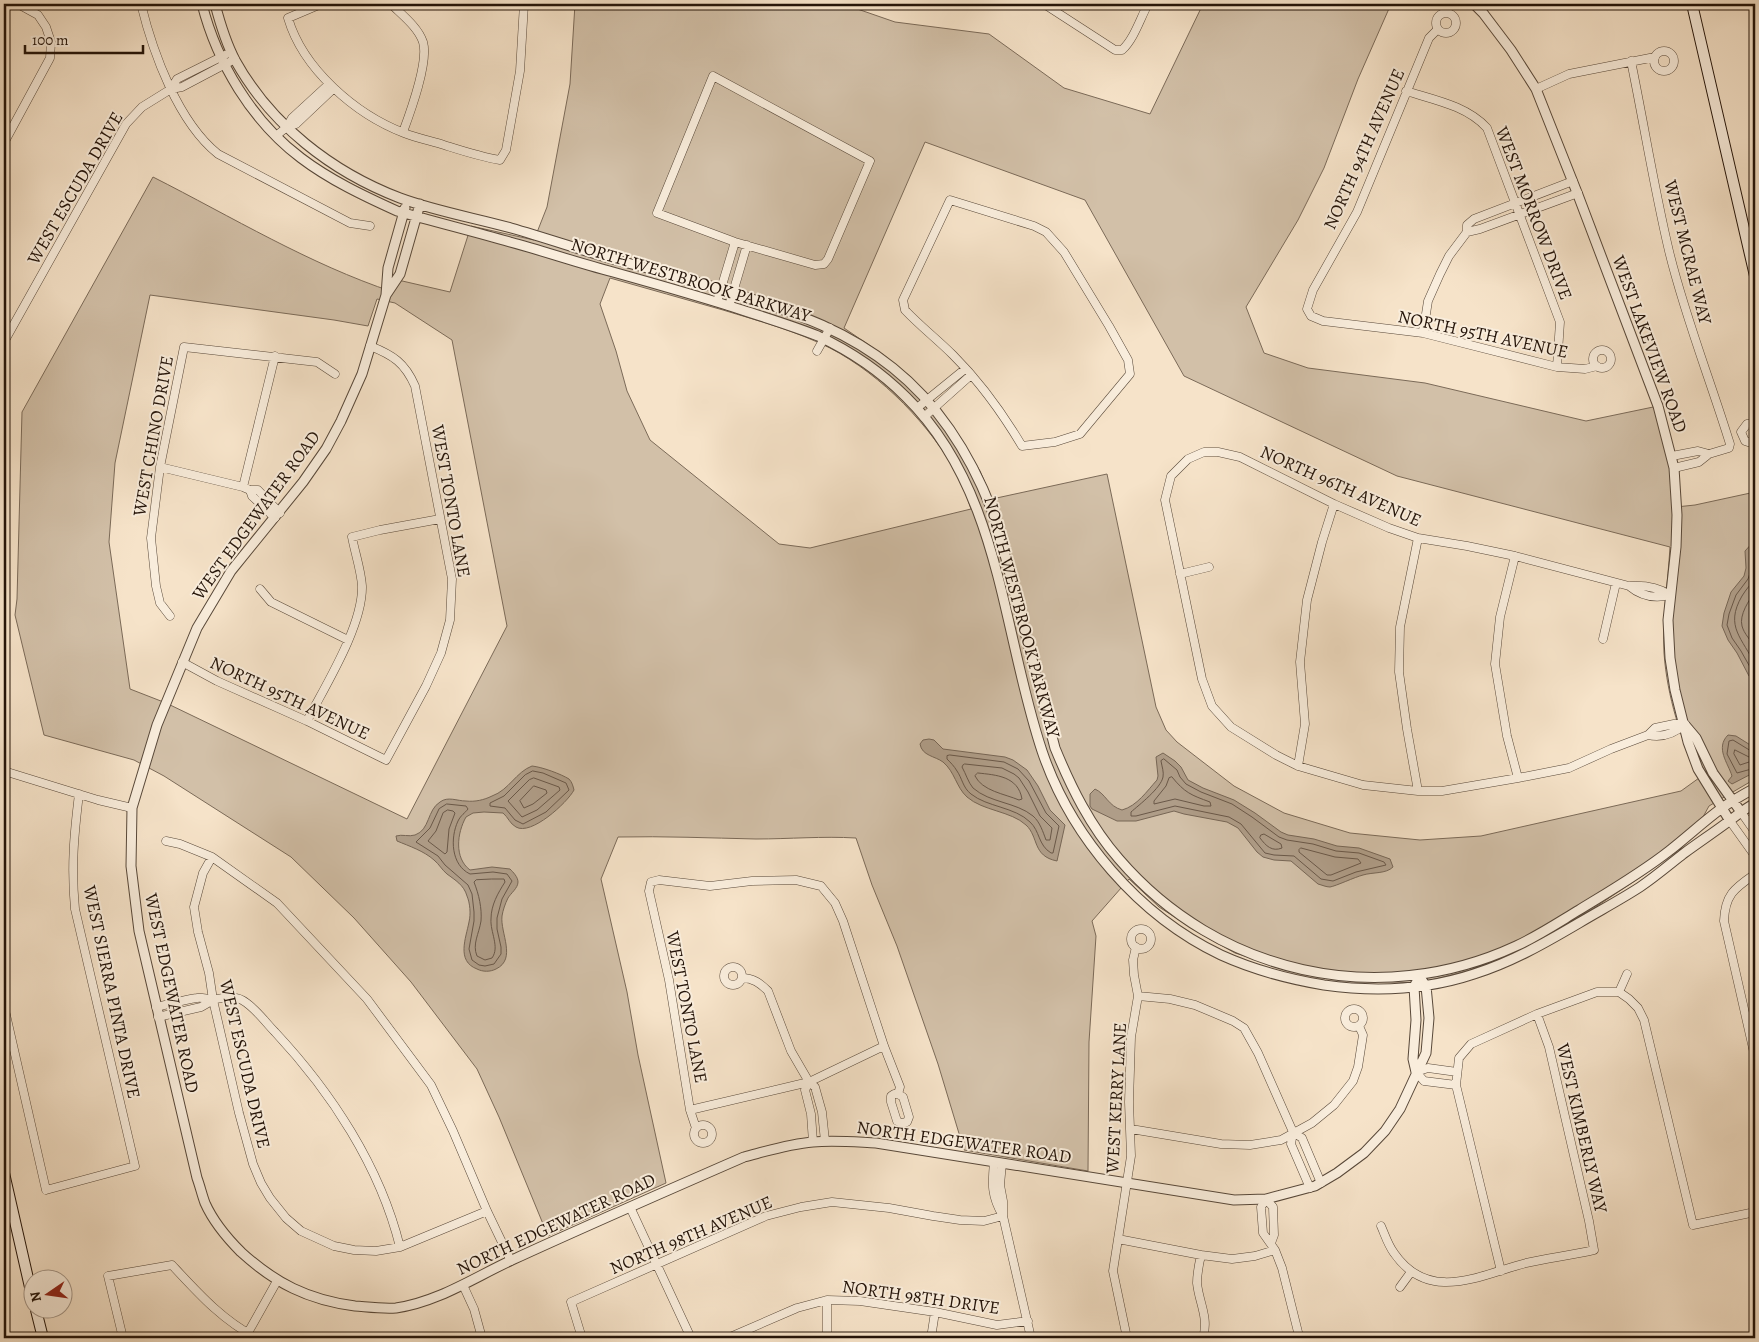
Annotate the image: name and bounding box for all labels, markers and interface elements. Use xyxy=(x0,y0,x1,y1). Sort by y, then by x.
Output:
scale bar xyxy=(25,22,142,54)
text: 100 m xyxy=(32,30,69,50)
street label: NORTH 94TH AVENUE xyxy=(1318,65,1410,233)
street label: WEST ESCUDA DRIVE xyxy=(21,107,128,270)
street label: WEST MORROW DRIVE xyxy=(1490,122,1578,303)
street label: WEST MCRAE WAY xyxy=(1658,176,1718,328)
street label: NORTH WESTBROOK PARKWAY xyxy=(568,232,815,328)
street label: WEST LAKEVIEW ROAD xyxy=(1606,251,1693,436)
street label: NORTH 95TH AVENUE xyxy=(1396,304,1570,364)
street label: WEST CHINO DRIVE xyxy=(127,354,179,519)
street label: WEST TONTO LANE xyxy=(426,422,476,579)
street label: WEST EDGEWATER ROAD xyxy=(186,426,326,605)
street label: NORTH 96TH AVENUE xyxy=(1257,440,1425,532)
street label: NORTH WESTBROOK PARKWAY xyxy=(978,494,1066,742)
street label: NORTH 95TH AVENUE xyxy=(206,650,374,746)
street label: WEST SIERRA PINTA DRIVE xyxy=(77,882,146,1101)
street label: WEST EDGEWATER ROAD xyxy=(139,890,205,1095)
street label: WEST TONTO LANE xyxy=(660,928,714,1085)
street label: WEST ESCUDA DRIVE xyxy=(214,976,276,1151)
street label: WEST KERRY LANE xyxy=(1100,1022,1132,1175)
street label: WEST KIMBERLY WAY xyxy=(1551,1040,1613,1216)
street label: NORTH EDGEWATER ROAD xyxy=(855,1115,1073,1169)
street label: NORTH EDGEWATER ROAD xyxy=(453,1167,659,1281)
street label: NORTH 98TH AVENUE xyxy=(606,1190,776,1280)
north arrow xyxy=(22,1270,72,1320)
street label: NORTH 98TH DRIVE xyxy=(841,1274,1001,1320)
text: N xyxy=(25,1290,46,1304)

